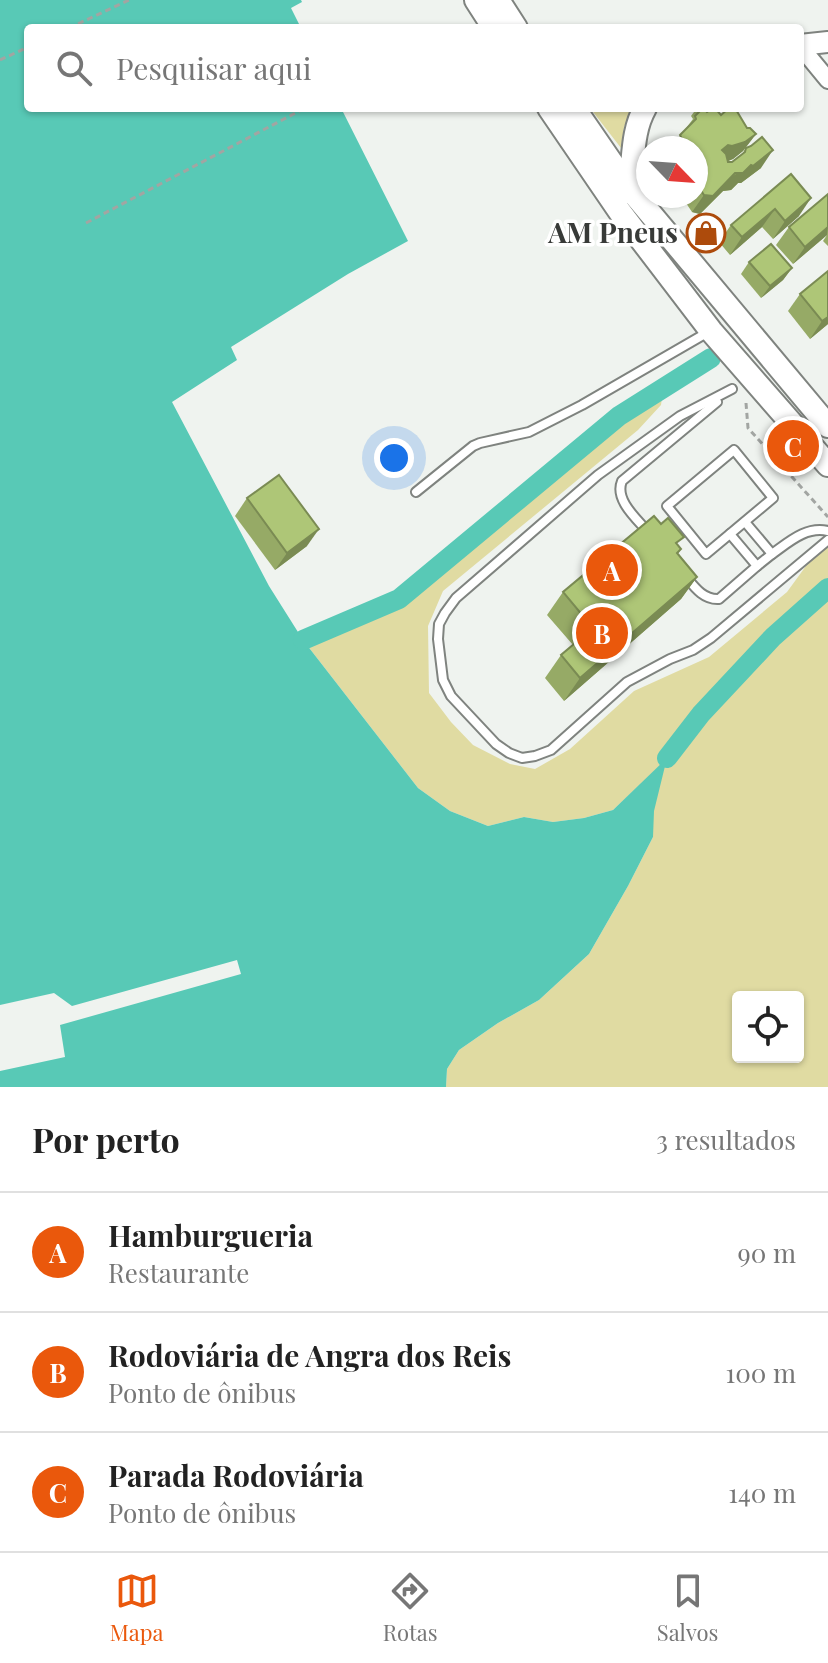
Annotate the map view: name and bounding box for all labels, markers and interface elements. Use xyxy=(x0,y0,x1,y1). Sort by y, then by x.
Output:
search box xyxy=(24,24,804,112)
icon: search xyxy=(52,46,96,90)
text: Pesquisar aqui xyxy=(116,48,312,88)
north arrow xyxy=(636,136,708,208)
shop icon: AM Pneus xyxy=(685,212,727,254)
place label: AM Pneus xyxy=(547,213,678,250)
pin: C xyxy=(767,416,819,476)
your location xyxy=(374,438,414,478)
pin: A xyxy=(586,540,638,600)
pin: B xyxy=(576,603,628,663)
map controls xyxy=(732,991,804,1063)
button: locate xyxy=(732,991,804,1063)
text: Por perto xyxy=(32,1116,180,1162)
text: 3 resultados xyxy=(656,1122,796,1157)
text: Hamburgueria xyxy=(108,1215,313,1255)
text: A xyxy=(49,1235,67,1270)
text: 90 m xyxy=(738,1235,796,1270)
text: Restaurante xyxy=(108,1255,249,1290)
text: Rodoviária de Angra dos Reis xyxy=(108,1335,511,1375)
text: B xyxy=(49,1355,67,1390)
text: 100 m xyxy=(726,1355,796,1390)
text: Ponto de ônibus xyxy=(108,1375,296,1410)
text: Parada Rodoviária xyxy=(108,1455,364,1495)
text: C xyxy=(49,1475,67,1510)
text: 140 m xyxy=(728,1475,796,1510)
text: Ponto de ônibus xyxy=(108,1495,296,1530)
tab: Mapa xyxy=(110,1569,163,1647)
tab: Rotas xyxy=(383,1569,438,1647)
tab: Salvos xyxy=(657,1569,718,1647)

